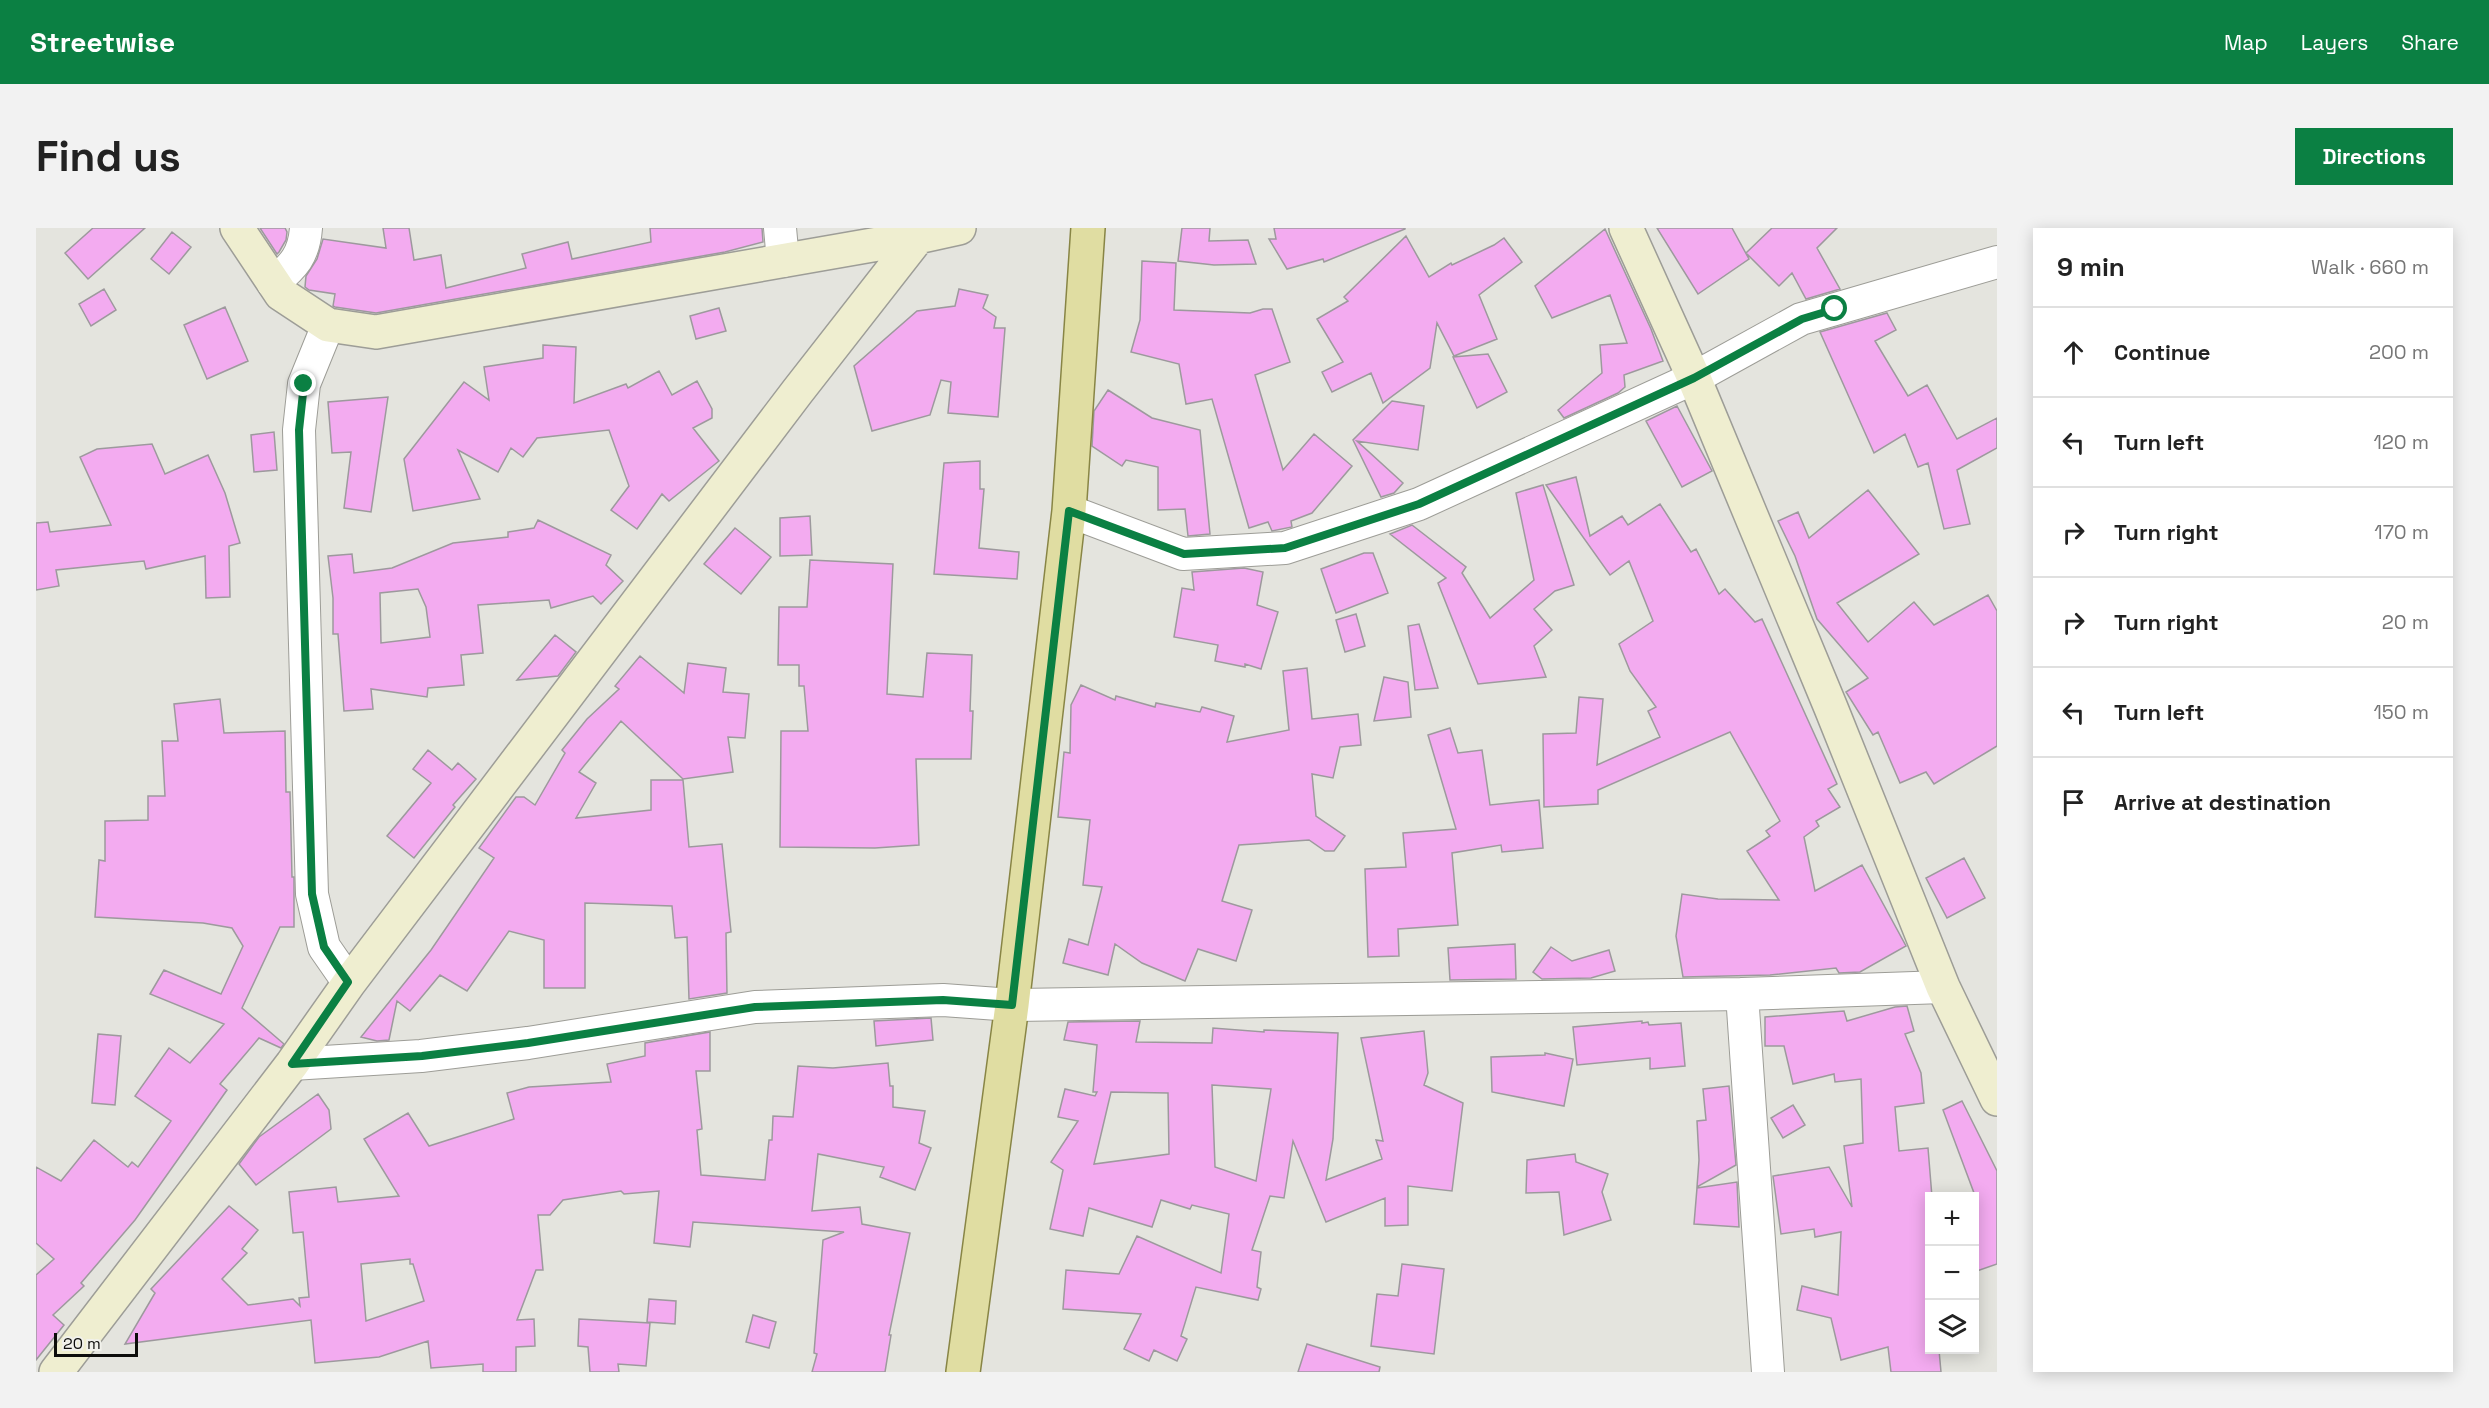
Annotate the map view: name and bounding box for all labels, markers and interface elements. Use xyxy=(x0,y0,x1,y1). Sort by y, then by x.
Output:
text: Streetwise xyxy=(30,24,175,60)
text: Map xyxy=(2224,29,2268,56)
text: Layers xyxy=(2301,29,2368,56)
text: Share xyxy=(2401,29,2459,56)
button: Directions xyxy=(2295,128,2453,185)
text: Find us xyxy=(36,130,181,183)
text: 9 min xyxy=(2057,250,2125,284)
text: Walk · 660 m xyxy=(2311,254,2429,280)
route start xyxy=(1821,295,1847,321)
icon: ahead xyxy=(2057,336,2090,369)
text: Continue xyxy=(2114,338,2210,366)
text: 200 m xyxy=(2369,339,2429,365)
route end xyxy=(290,370,316,396)
icon: left xyxy=(2057,426,2090,459)
text: Turn left xyxy=(2114,428,2204,456)
text: 120 m xyxy=(2373,429,2429,455)
icon: right xyxy=(2057,516,2090,549)
text: Turn right xyxy=(2114,518,2219,546)
text: 170 m xyxy=(2374,519,2429,545)
icon: right xyxy=(2057,606,2090,639)
text: Turn right xyxy=(2114,608,2219,636)
text: 20 m xyxy=(2382,609,2429,635)
icon: left xyxy=(2057,696,2090,729)
text: Turn left xyxy=(2114,698,2204,726)
text: 150 m xyxy=(2374,699,2429,725)
icon: arrive xyxy=(2057,786,2090,819)
text: Arrive at destination xyxy=(2114,788,2331,816)
map controls xyxy=(1925,1192,1979,1354)
button: + xyxy=(1925,1192,1979,1246)
button: − xyxy=(1925,1246,1979,1300)
button: layers xyxy=(1925,1300,1979,1354)
scale bar xyxy=(54,1330,138,1358)
text: 20 m xyxy=(63,1333,101,1354)

